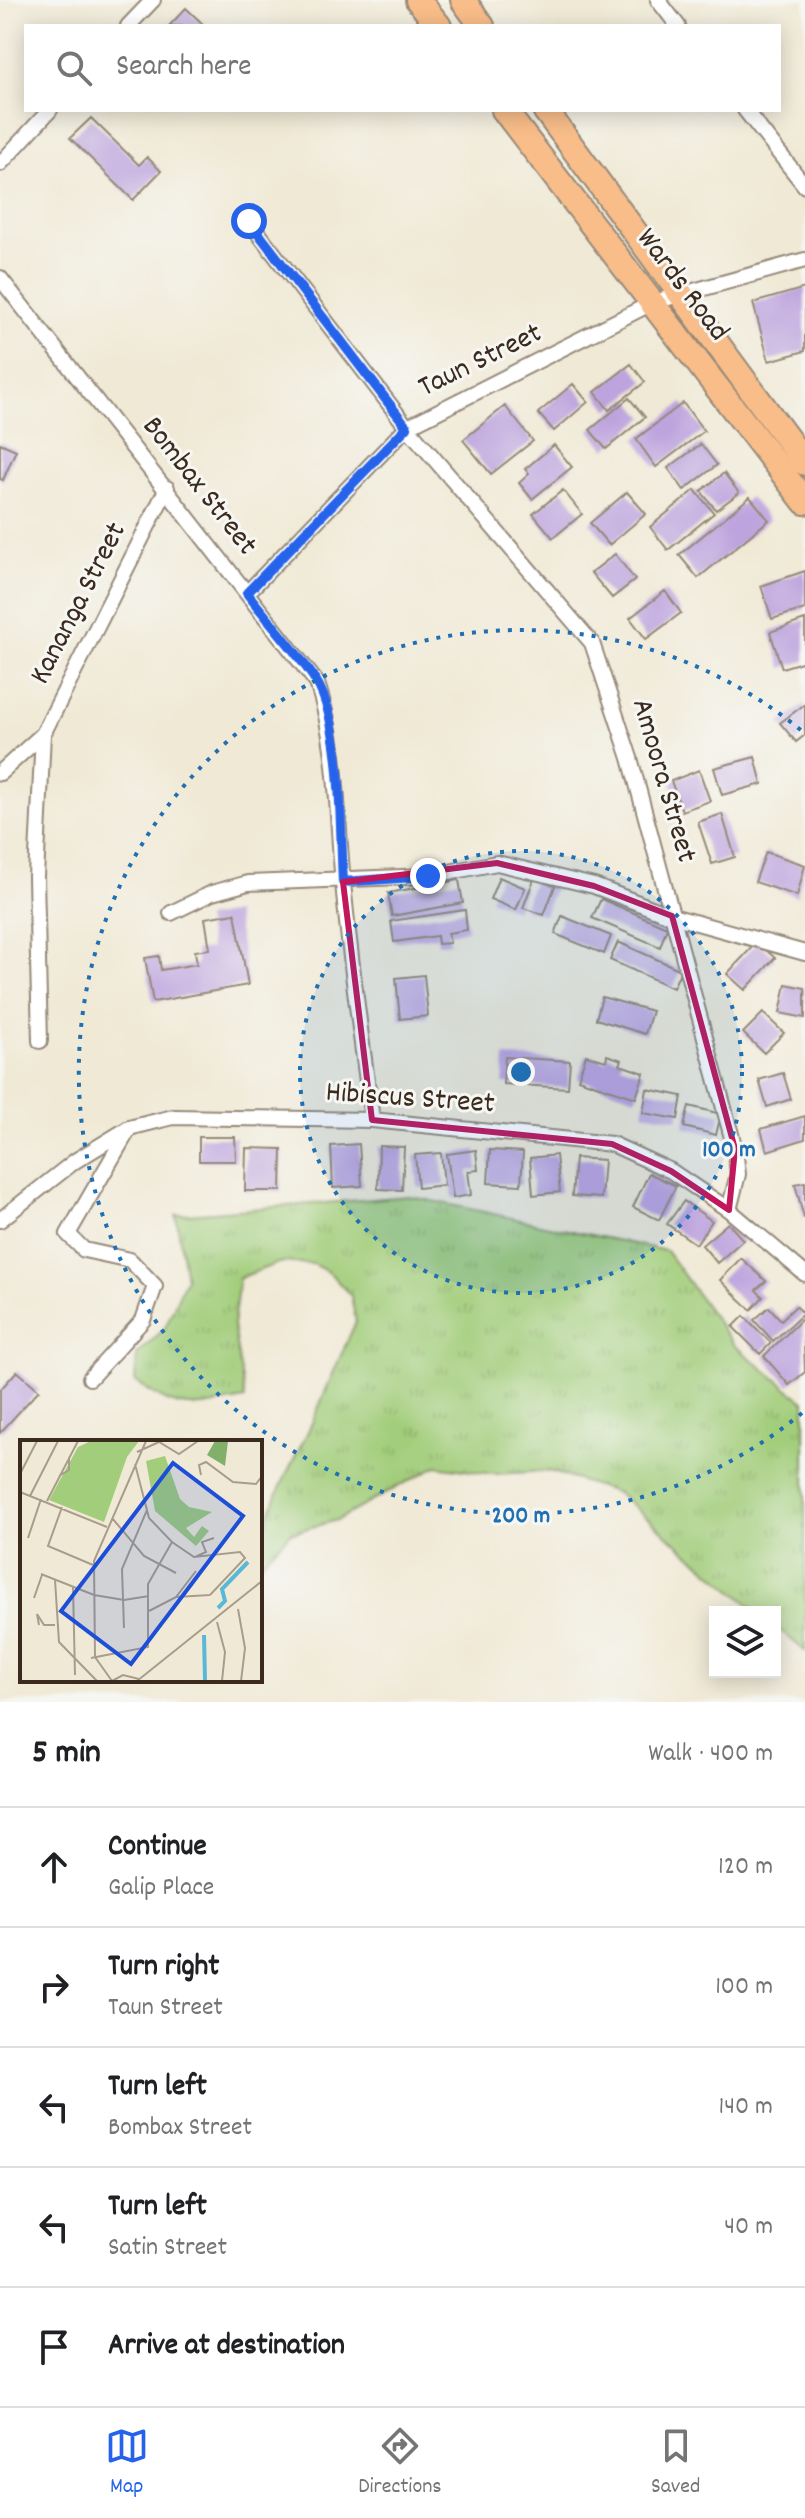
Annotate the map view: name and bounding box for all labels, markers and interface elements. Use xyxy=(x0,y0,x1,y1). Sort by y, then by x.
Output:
search box xyxy=(24,24,781,112)
icon: search xyxy=(52,46,96,90)
text: Search here xyxy=(116,47,252,90)
route start xyxy=(231,203,267,239)
street label: Wards Road xyxy=(624,220,738,352)
street label: Taun Street xyxy=(412,314,550,410)
street label: Bombax Street xyxy=(130,408,266,566)
street label: Kananga Street xyxy=(21,516,139,692)
street label: Amoora Street xyxy=(618,694,706,868)
route end xyxy=(410,858,446,894)
centre of rings xyxy=(507,1058,535,1086)
street label: Hibiscus Street xyxy=(324,1073,496,1127)
text: 100 m xyxy=(702,1134,756,1168)
inset map xyxy=(20,1440,262,1682)
text: 200 m xyxy=(492,1500,550,1534)
map controls xyxy=(709,1606,781,1678)
button: layers xyxy=(709,1606,781,1678)
text: 5 min xyxy=(32,1730,101,1779)
text: Walk · 400 m xyxy=(648,1736,773,1773)
text: Continue xyxy=(108,1827,207,1870)
icon: ahead xyxy=(32,1845,76,1889)
text: 120 m xyxy=(718,1849,773,1886)
text: Galip Place xyxy=(108,1870,214,1907)
text: Turn right xyxy=(108,1947,219,1990)
icon: right xyxy=(32,1965,76,2009)
text: 100 m xyxy=(715,1969,773,2006)
text: Taun Street xyxy=(108,1990,223,2027)
text: Turn left xyxy=(108,2067,207,2110)
icon: left xyxy=(32,2085,76,2129)
text: 140 m xyxy=(719,2089,773,2126)
text: Bombax Street xyxy=(108,2110,252,2147)
text: Turn left xyxy=(108,2187,207,2230)
icon: left xyxy=(32,2205,76,2249)
text: 40 m xyxy=(724,2209,773,2246)
text: Satin Street xyxy=(108,2230,227,2267)
icon: arrive xyxy=(32,2325,76,2369)
text: Arrive at destination xyxy=(108,2326,345,2369)
tab: Map xyxy=(105,2424,149,2503)
tab: Directions xyxy=(358,2424,442,2503)
tab: Saved xyxy=(651,2424,700,2503)

